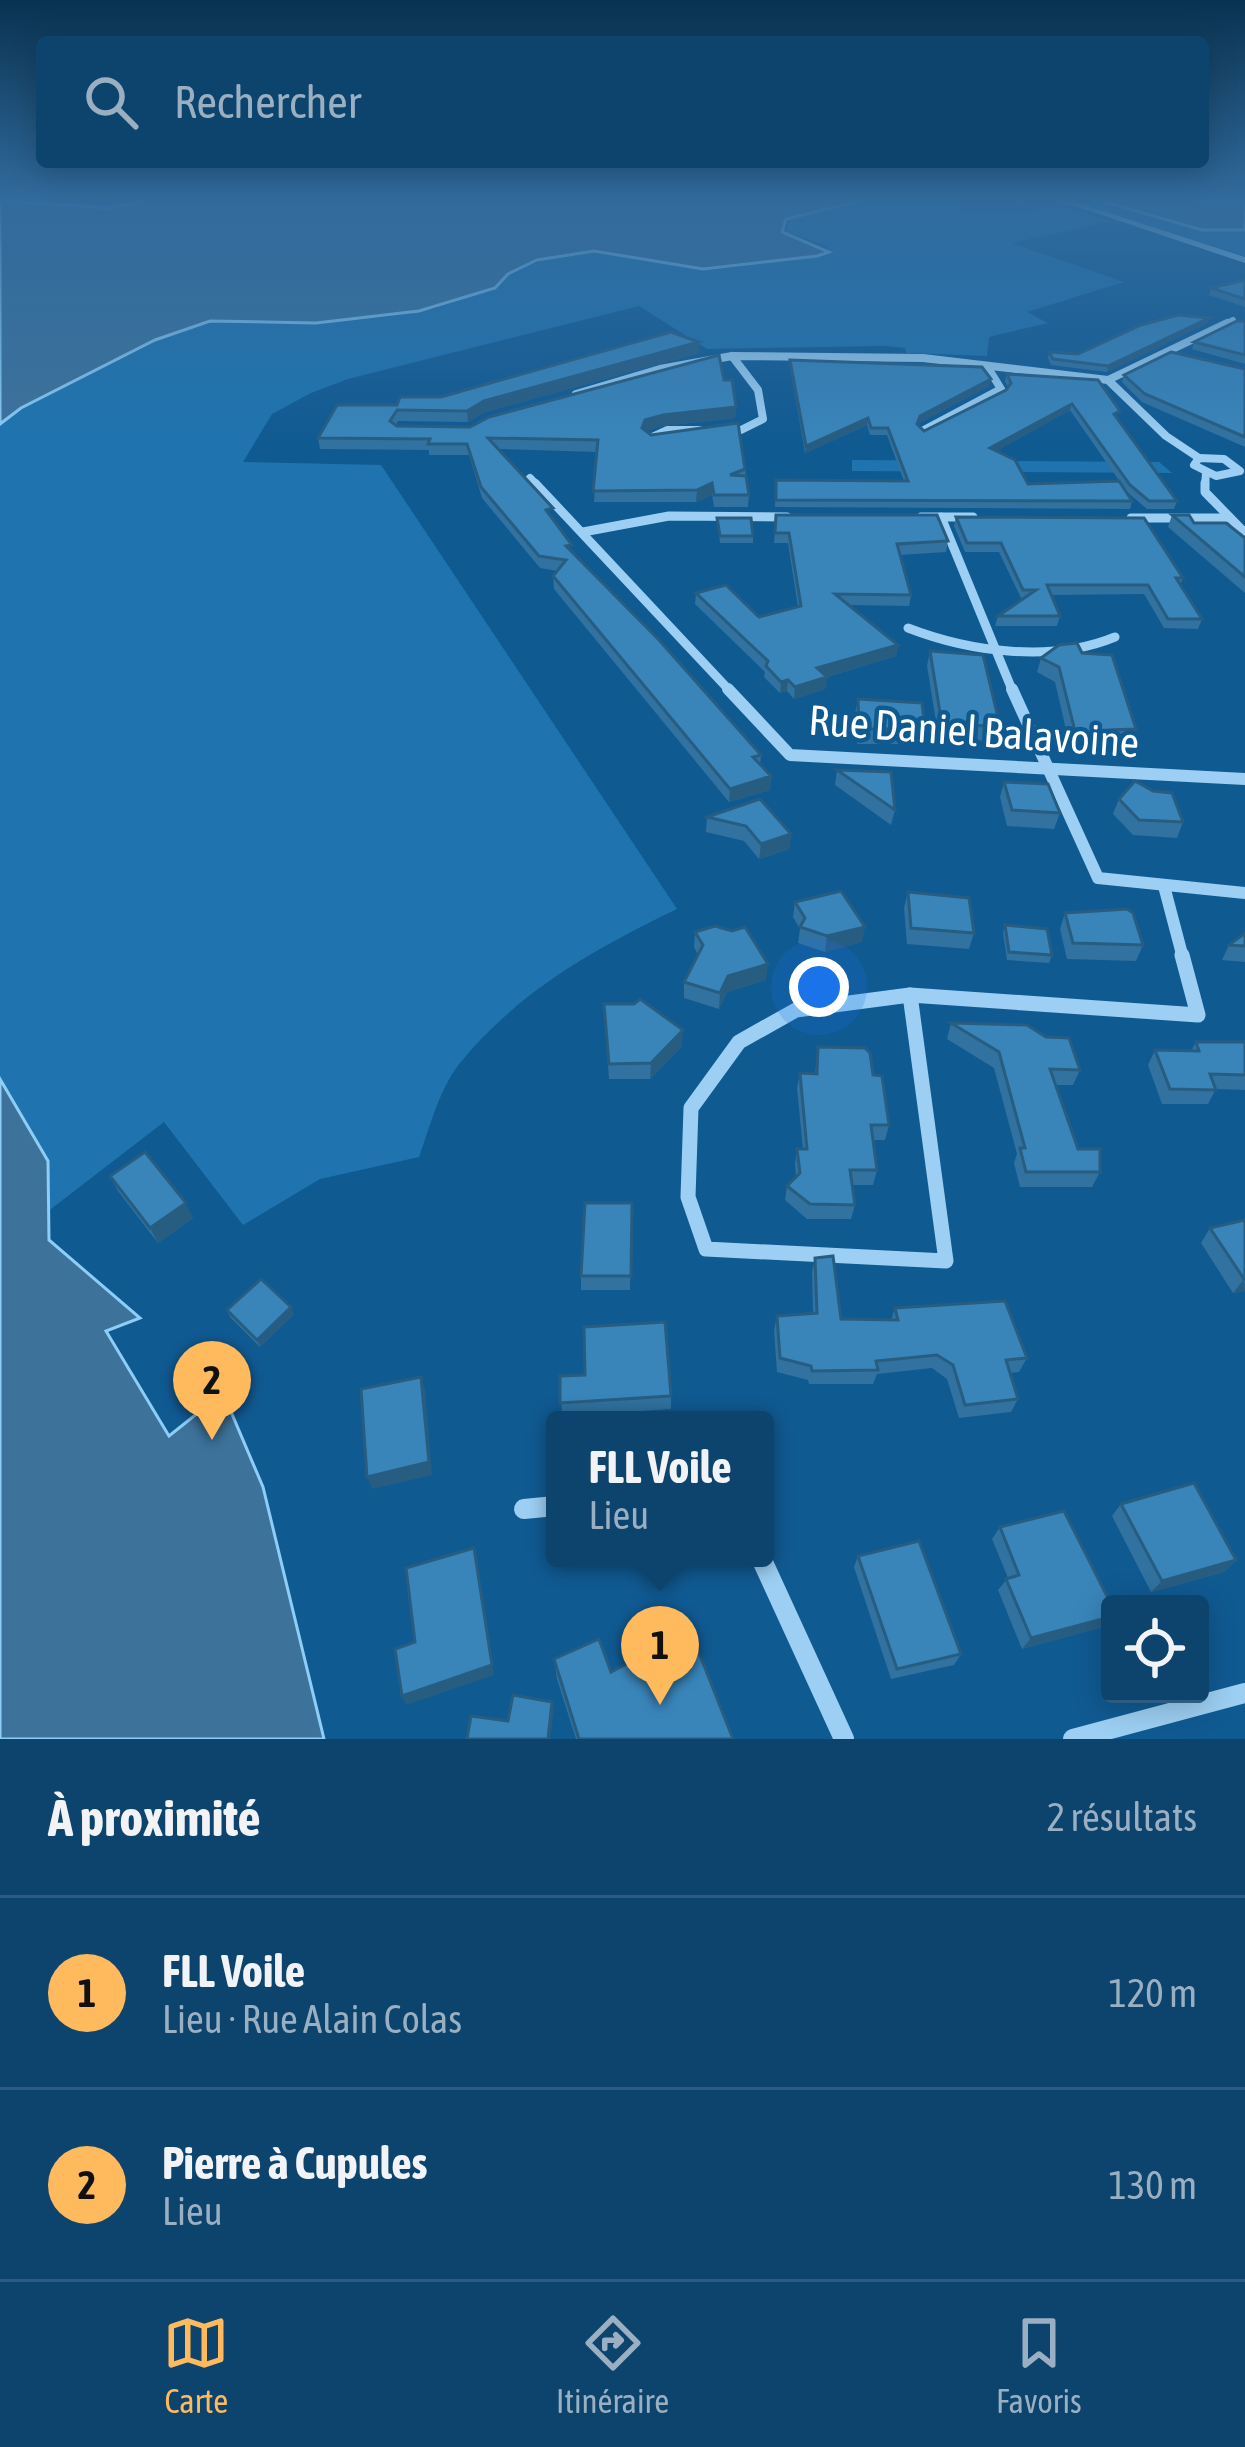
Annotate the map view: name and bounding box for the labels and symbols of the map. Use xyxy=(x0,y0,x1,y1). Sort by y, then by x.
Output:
street label: Rue Daniel Balavoine xyxy=(807,696,1141,766)
your location xyxy=(789,957,849,1017)
pin: 2 xyxy=(173,1341,251,1440)
pin: 1 xyxy=(621,1606,699,1705)

